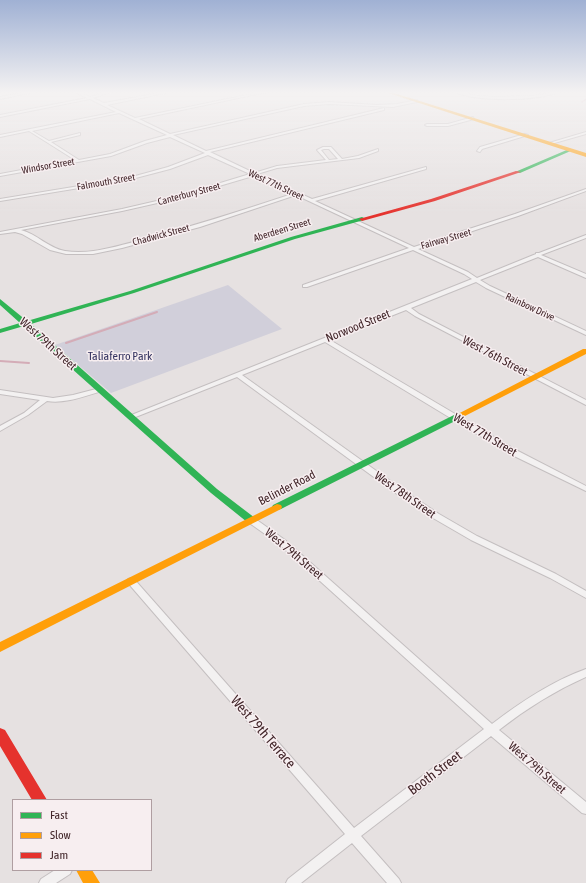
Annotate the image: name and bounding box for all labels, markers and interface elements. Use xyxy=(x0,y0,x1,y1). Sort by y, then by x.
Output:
street label: Windsor Street xyxy=(21,155,75,177)
street label: West 77th Street xyxy=(246,167,306,203)
street label: Falmouth Street xyxy=(76,171,136,193)
street label: Canterbury Street xyxy=(156,180,222,208)
street label: Aberdeen Street xyxy=(252,216,312,244)
street label: Chadwick Street xyxy=(131,222,191,248)
street label: Fairway Street xyxy=(420,226,472,252)
street label: Rainbow Drive xyxy=(503,290,557,324)
street label: Norwood Street xyxy=(324,307,392,345)
street label: West 79th Street xyxy=(17,315,79,373)
street label: West 76th Street xyxy=(460,333,530,379)
park label: Taliaferro Park xyxy=(88,349,152,363)
street label: West 77th Street xyxy=(451,410,519,460)
street label: Belinder Road xyxy=(256,467,318,509)
street label: West 78th Street xyxy=(372,469,438,521)
street label: West 79th Street xyxy=(262,525,326,583)
street label: West 79th Terrace xyxy=(227,692,299,772)
street label: West 79th Street xyxy=(505,739,569,797)
street label: Booth Street xyxy=(405,747,465,799)
legend xyxy=(12,799,152,871)
text: Fast xyxy=(50,808,68,822)
text: Slow xyxy=(50,828,71,842)
text: Jam xyxy=(50,848,68,862)

